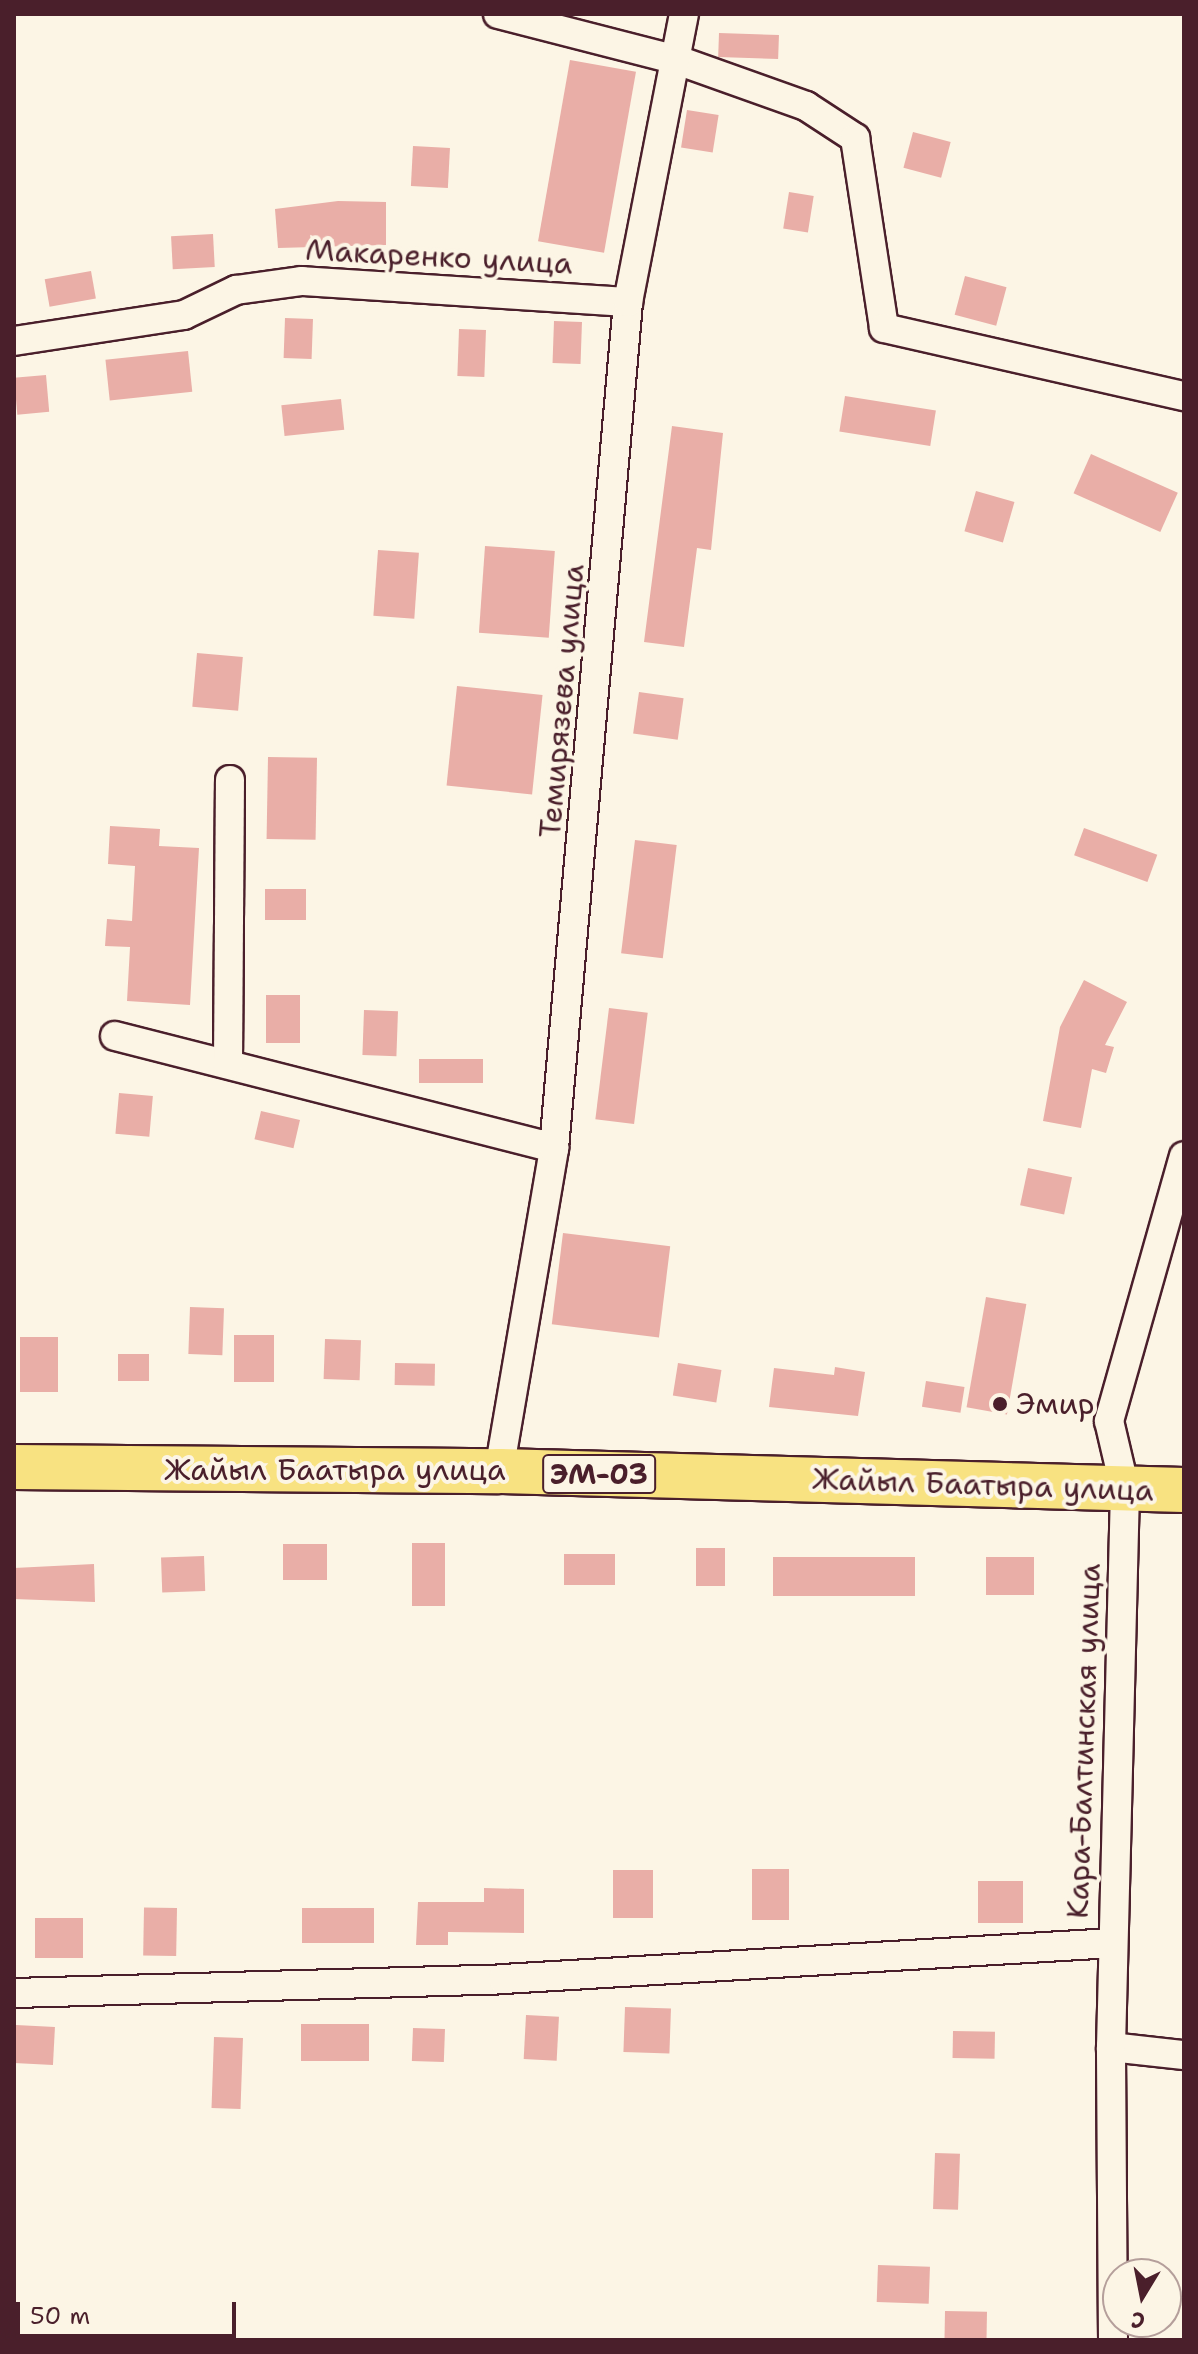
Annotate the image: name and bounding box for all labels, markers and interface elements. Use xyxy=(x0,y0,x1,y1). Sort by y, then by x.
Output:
street label: Макаренко улица xyxy=(305,232,573,282)
street label: Темирязева улица xyxy=(532,563,592,839)
place label: Эмир xyxy=(1016,1386,1095,1422)
marker: Эмир xyxy=(991,1395,1009,1413)
road number: ЭМ-03 xyxy=(541,1450,657,1498)
street label: Жайыл Баатыра улица xyxy=(164,1452,506,1488)
street label: Жайыл Баатыра улица xyxy=(812,1461,1154,1509)
street label: Кара-Балтинская улица xyxy=(1060,1563,1108,1919)
north arrow xyxy=(1102,2258,1182,2338)
scale bar xyxy=(20,2286,240,2336)
text: 50 m xyxy=(30,2300,90,2332)
text: С xyxy=(1129,2305,1147,2336)

